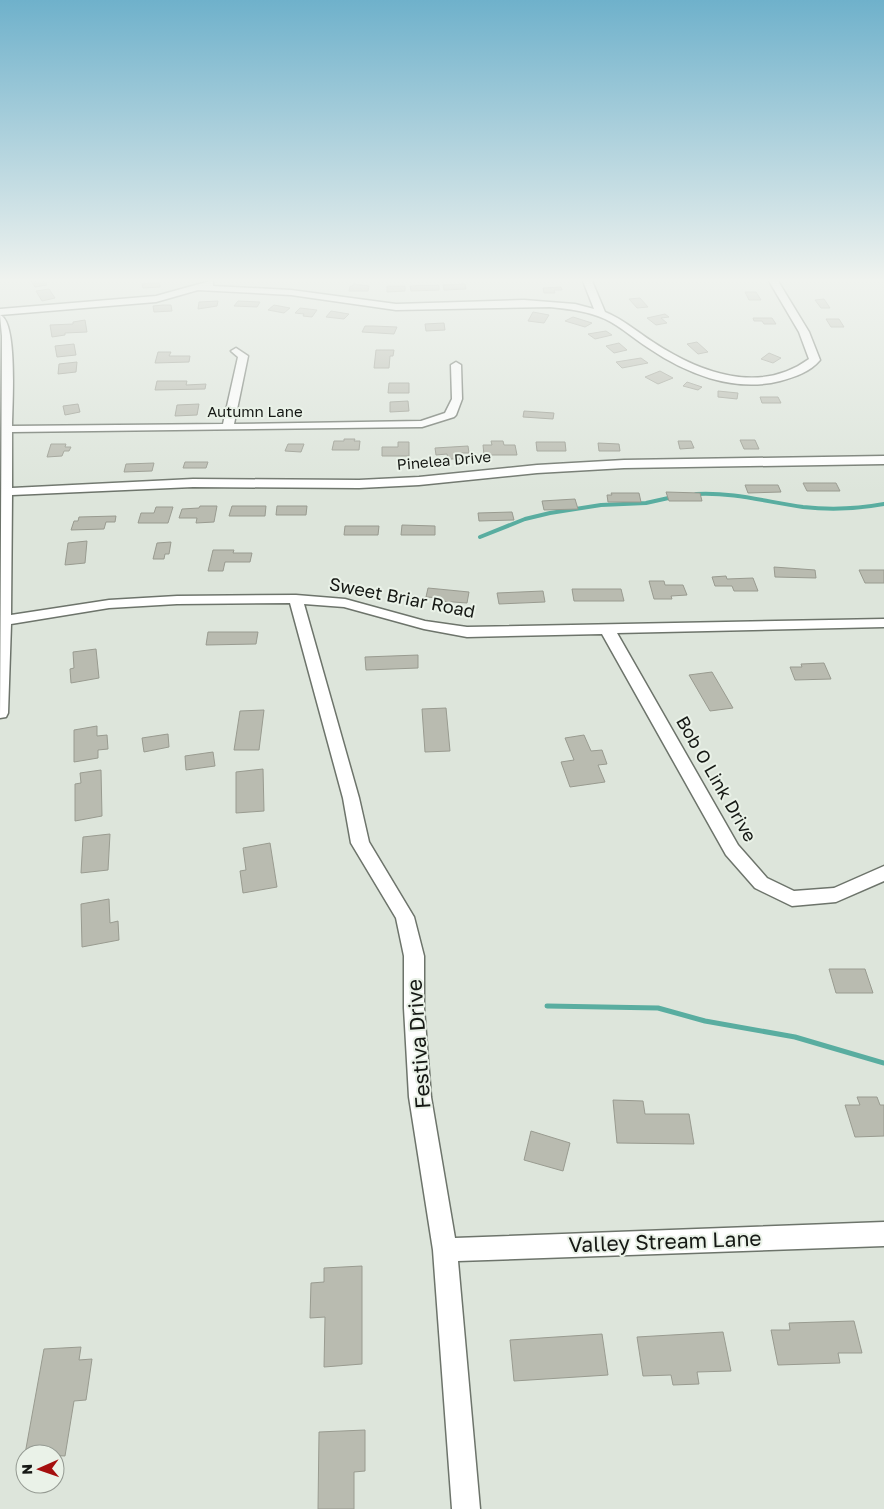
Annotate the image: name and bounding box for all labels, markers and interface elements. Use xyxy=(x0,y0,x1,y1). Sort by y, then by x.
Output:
street label: Autumn Lane xyxy=(207,402,303,420)
street label: Pinelea Drive xyxy=(396,447,492,473)
street label: Sweet Briar Road xyxy=(327,572,477,622)
street label: Bob O Link Drive xyxy=(672,712,762,845)
street label: Festiva Drive xyxy=(401,978,436,1110)
street label: Valley Stream Lane xyxy=(568,1225,762,1257)
north arrow xyxy=(15,1444,65,1494)
text: N xyxy=(18,1464,35,1475)

